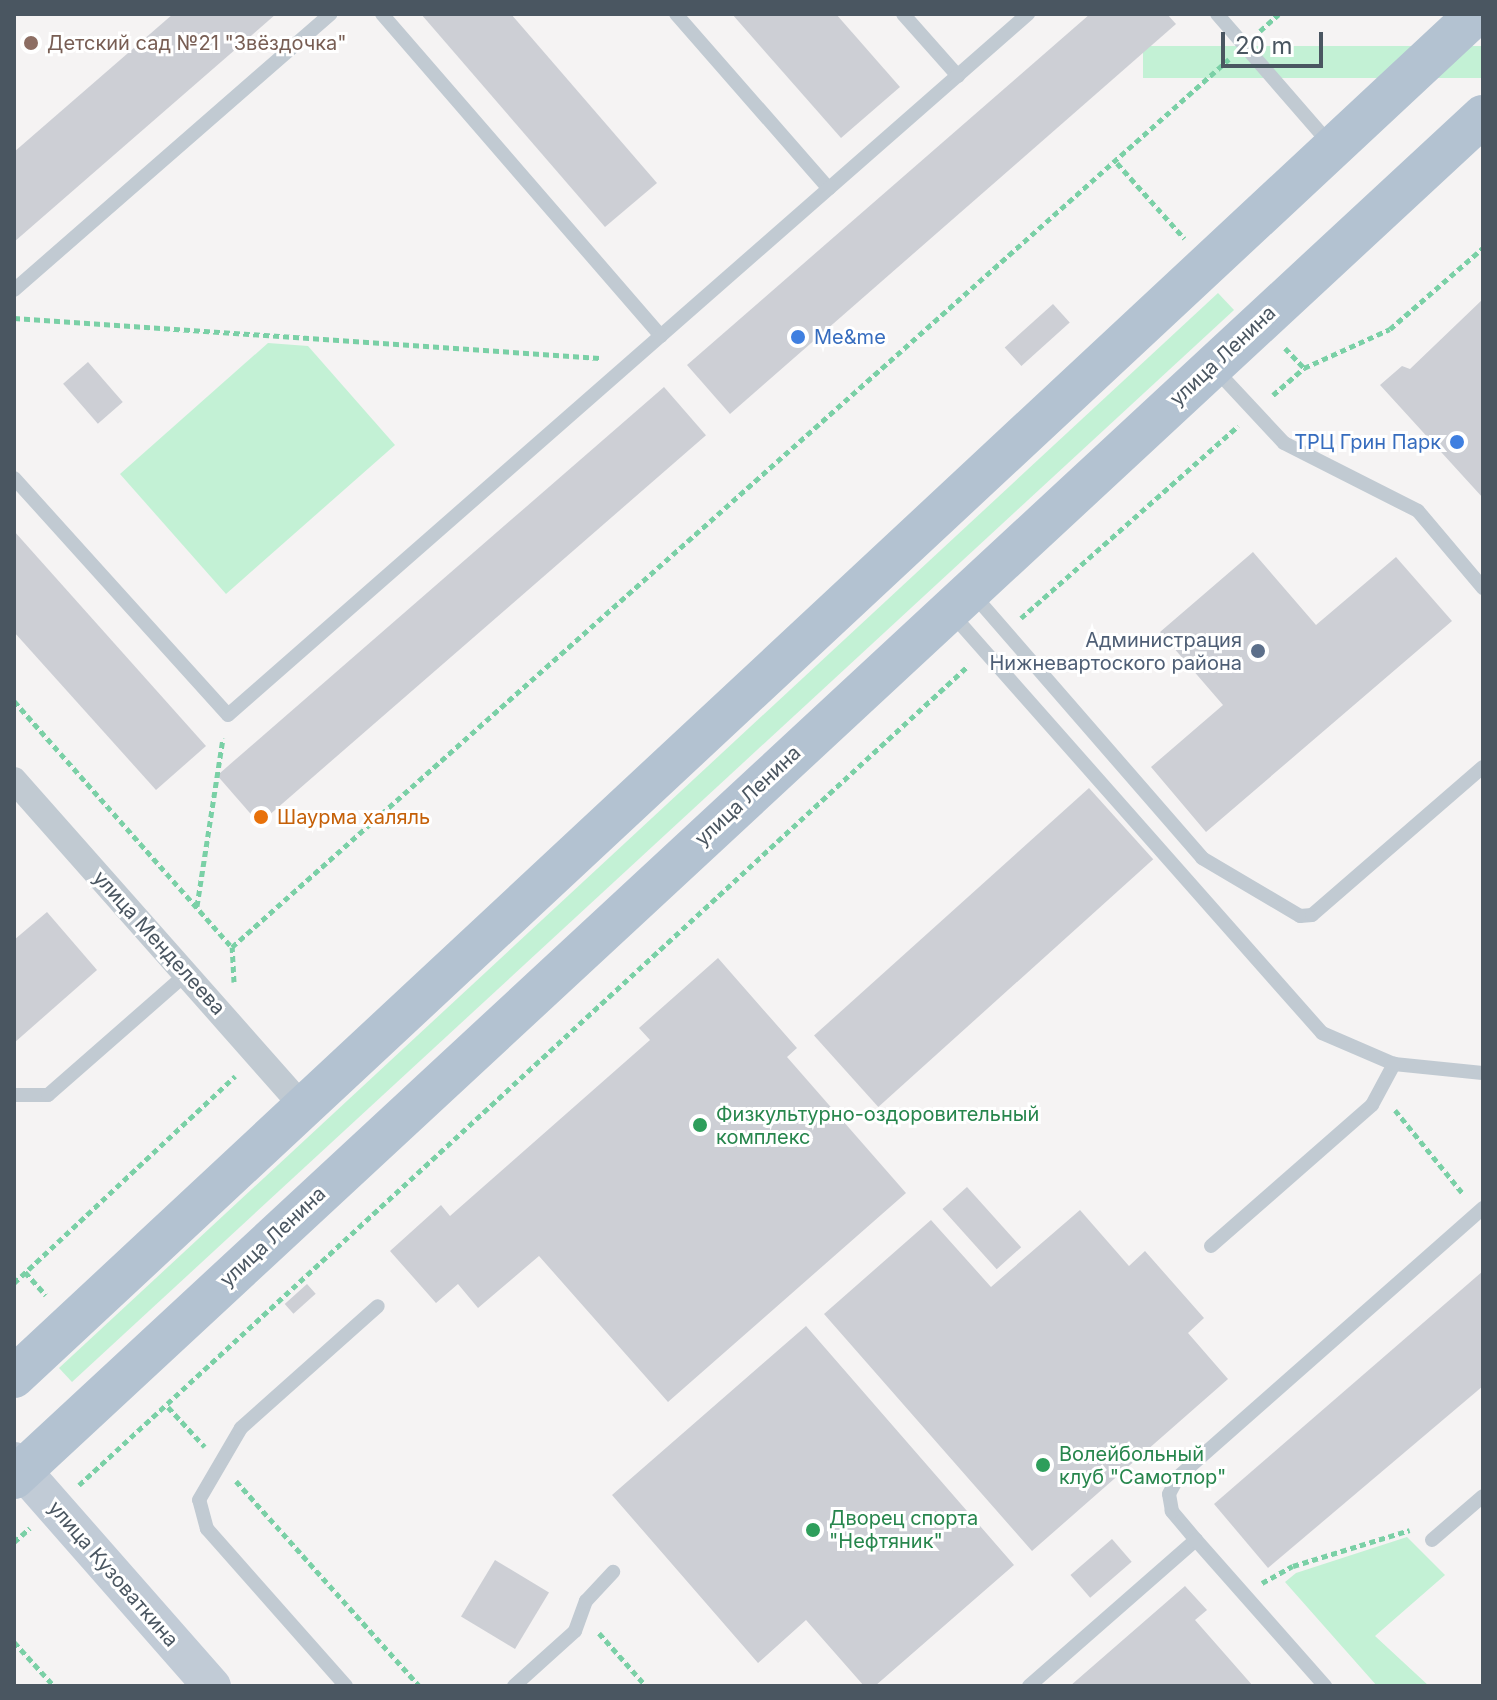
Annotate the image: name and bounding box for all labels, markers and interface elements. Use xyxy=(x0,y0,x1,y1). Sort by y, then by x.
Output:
scale bar xyxy=(1225,16,1327,66)
place label: Детский сад №21 "Звёздочка" xyxy=(47,31,347,55)
text: 20 m xyxy=(1235,31,1293,60)
marker: Детский сад №21 "Звёздочка" xyxy=(22,34,40,52)
street label: улица Ленина xyxy=(1165,301,1281,411)
place label: Me&me xyxy=(814,325,886,349)
marker: Me&me xyxy=(789,328,807,346)
place label: ТРЦ Грин Парк xyxy=(1294,430,1441,454)
marker: ТРЦ Грин Парк xyxy=(1448,433,1466,451)
place label: Администрация Нижневартоского района xyxy=(990,628,1242,675)
marker: Администрация Нижневартоского района xyxy=(1249,642,1267,660)
street label: улица Ленина xyxy=(690,741,806,851)
place label: Шаурма халяль xyxy=(277,805,430,829)
marker: Шаурма халяль xyxy=(252,808,270,826)
street label: улица Менделеева xyxy=(88,866,230,1020)
place label: Физкультурно-оздоровительный комплекс xyxy=(716,1102,1039,1149)
marker: Физкультурно-оздоровительный комплекс xyxy=(691,1116,709,1134)
street label: улица Ленина xyxy=(215,1182,331,1292)
place label: Волейбольный клуб "Самотлор" xyxy=(1059,1442,1226,1489)
marker: Волейбольный клуб "Самотлор" xyxy=(1034,1456,1052,1474)
street label: улица Кузоваткина xyxy=(43,1496,183,1652)
place label: Дворец спорта "Нефтяник" xyxy=(829,1506,978,1553)
marker: Дворец спорта "Нефтяник" xyxy=(804,1521,822,1539)

